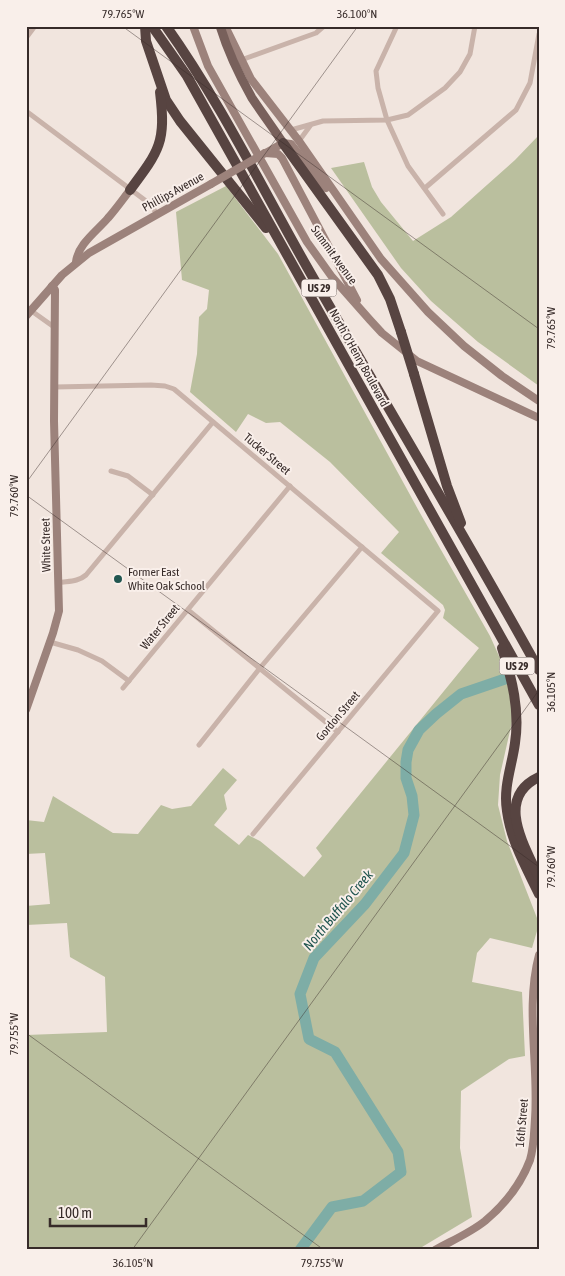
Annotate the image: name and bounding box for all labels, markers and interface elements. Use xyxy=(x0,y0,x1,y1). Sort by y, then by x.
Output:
text: 79.765°W xyxy=(102,7,144,21)
text: 36.100°N xyxy=(337,7,377,21)
street label: Phillips Avenue xyxy=(140,169,206,215)
street label: Summit Avenue xyxy=(308,223,360,287)
road number: US 29 xyxy=(302,280,336,296)
street label: North O'Henry Boulevard xyxy=(326,307,392,409)
text: 79.765°W xyxy=(544,307,558,349)
street label: Tucker Street xyxy=(241,430,294,478)
text: 79.760°W xyxy=(7,475,21,517)
street label: White Street xyxy=(39,517,53,572)
place label: Former East White Oak School xyxy=(128,565,206,593)
marker: Former East White Oak School xyxy=(112,573,124,585)
street label: Water Street xyxy=(137,601,183,652)
road number: US 29 xyxy=(500,658,534,674)
text: 36.105°N xyxy=(544,672,558,712)
street label: Gordon Street xyxy=(313,688,363,744)
text: 79.760°W xyxy=(544,846,558,888)
water label: North Buffalo Creek xyxy=(300,866,377,953)
text: 79.755°W xyxy=(7,1013,21,1055)
street label: 16th Street xyxy=(513,1098,531,1148)
scale bar xyxy=(50,1196,146,1228)
text: 100 m xyxy=(58,1204,92,1221)
text: 36.105°N xyxy=(113,1256,153,1270)
text: 79.755°W xyxy=(301,1256,343,1270)

